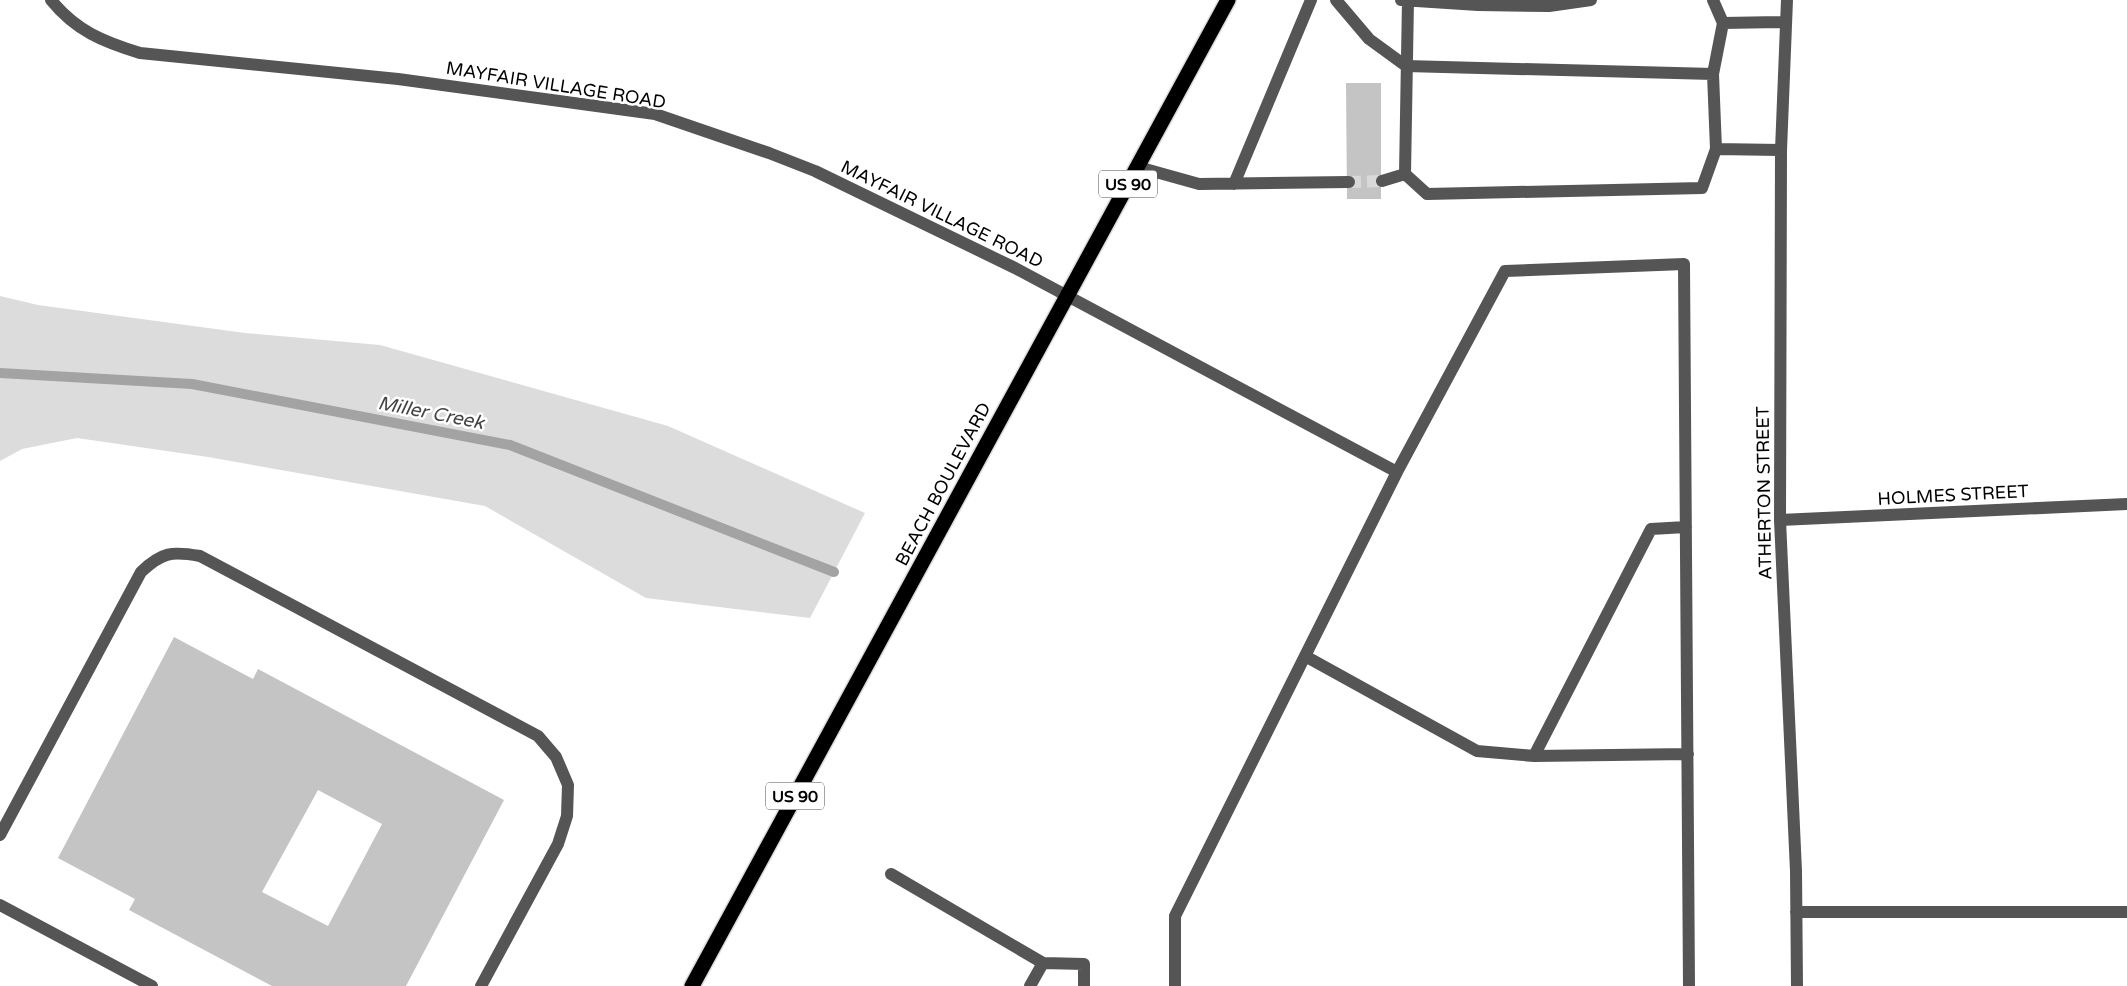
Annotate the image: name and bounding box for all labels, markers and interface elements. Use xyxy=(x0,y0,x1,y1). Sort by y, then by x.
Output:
street label: MAYFAIR VILLAGE ROAD xyxy=(444,57,668,113)
street label: MAYFAIR VILLAGE ROAD xyxy=(837,155,1047,273)
road number: US 90 xyxy=(1099,170,1157,198)
water label: Miller Creek xyxy=(376,392,487,434)
street label: BEACH BOULEVARD xyxy=(891,399,995,569)
street label: ATHERTON STREET xyxy=(1751,406,1777,580)
street label: HOLMES STREET xyxy=(1877,480,2029,510)
road number: US 90 xyxy=(766,782,824,809)

